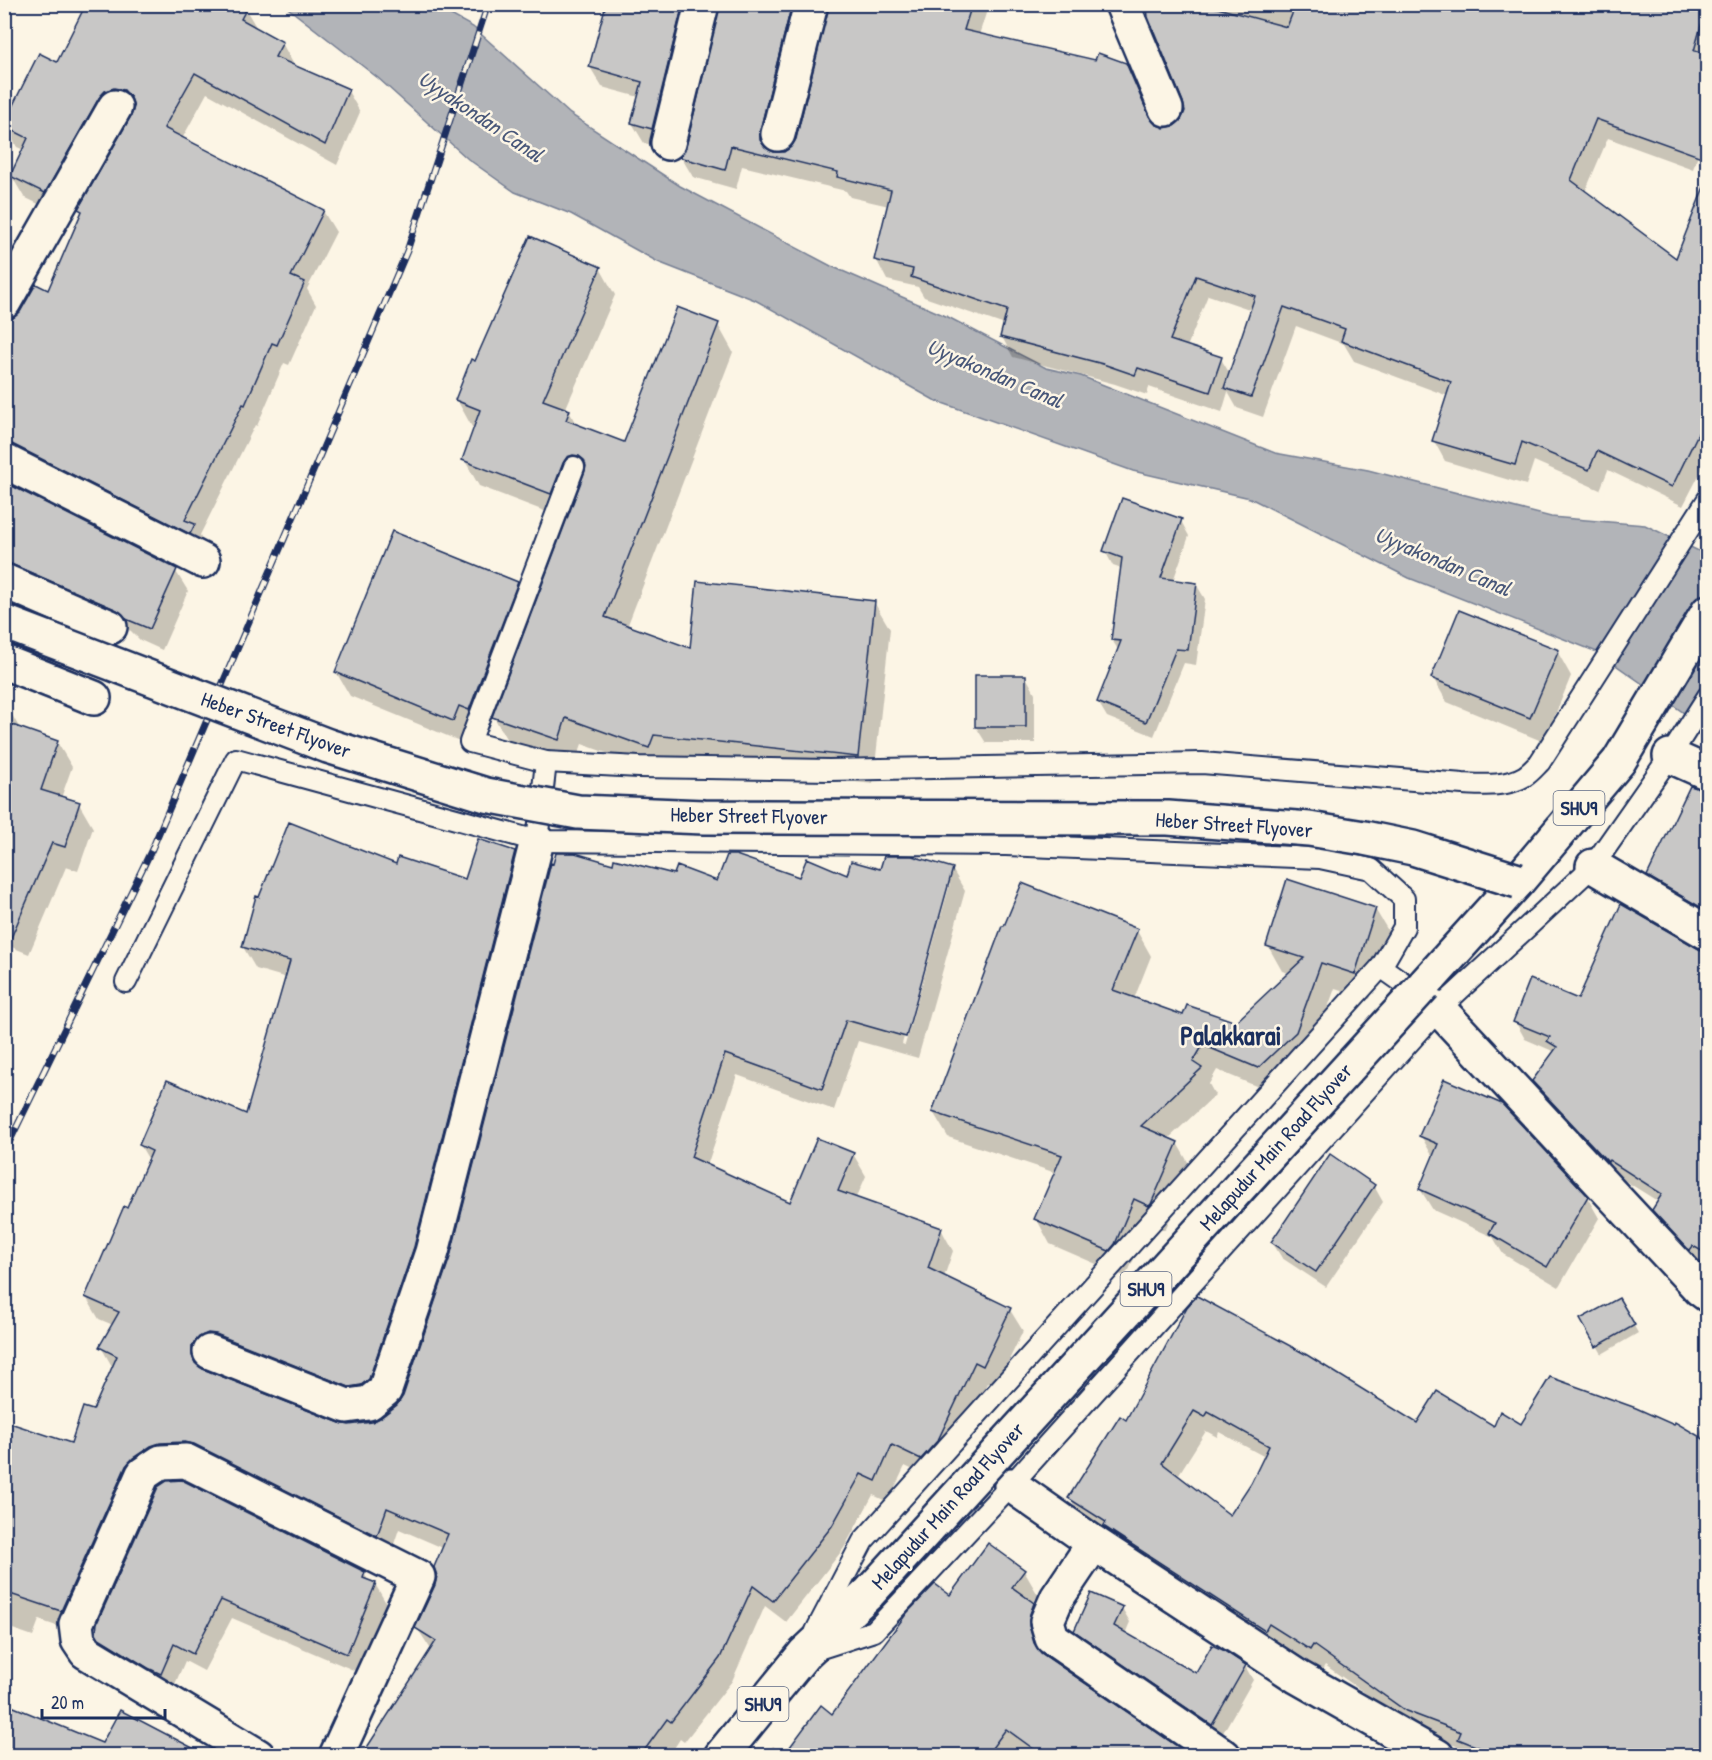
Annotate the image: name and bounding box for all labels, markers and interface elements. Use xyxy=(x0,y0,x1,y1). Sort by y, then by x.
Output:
water label: Uyyakondan Canal xyxy=(413,63,550,170)
water label: Uyyakondan Canal xyxy=(923,331,1068,416)
water label: Uyyakondan Canal xyxy=(1371,519,1516,604)
street label: Heber Street Flyover xyxy=(197,684,355,765)
road number: SHU9 xyxy=(1554,791,1604,825)
street label: Heber Street Flyover xyxy=(670,800,828,831)
street label: Heber Street Flyover xyxy=(1154,805,1314,844)
district label: Palakkarai xyxy=(1180,1017,1282,1053)
street label: Melapudur Main Road Flyover xyxy=(1193,1057,1359,1237)
road number: SHU9 xyxy=(1120,1272,1172,1306)
street label: Melapudur Main Road Flyover xyxy=(865,1416,1031,1596)
scale bar xyxy=(42,1682,165,1720)
road number: SHU9 xyxy=(738,1687,789,1721)
text: 20 m xyxy=(51,1690,84,1715)

